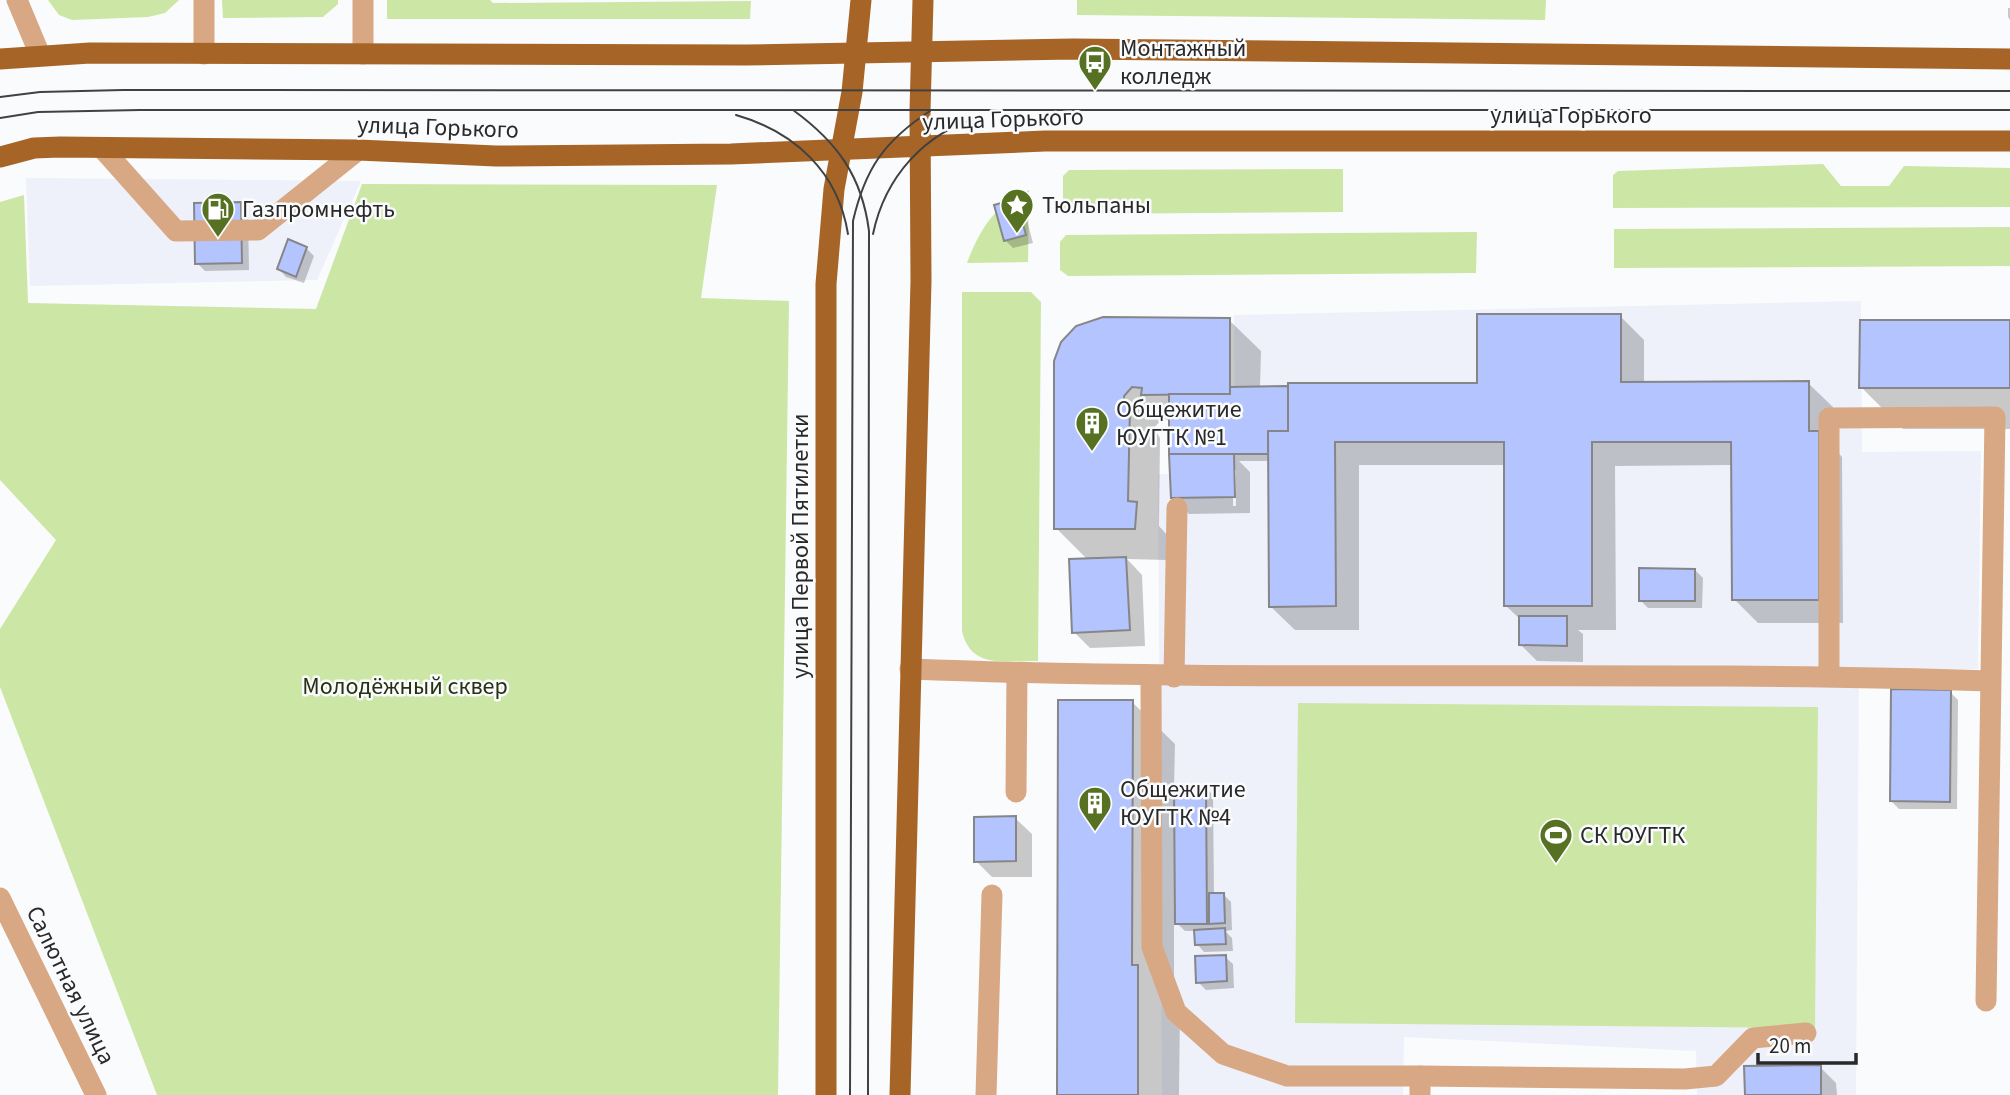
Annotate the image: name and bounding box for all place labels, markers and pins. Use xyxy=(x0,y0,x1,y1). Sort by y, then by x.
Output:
place label: Монтажный колледж xyxy=(1120,31,1246,94)
bus stop icon: Монтажный колледж xyxy=(1076,43,1114,92)
place icon: Тюльпаны xyxy=(998,186,1036,235)
place label: Тюльпаны xyxy=(1042,188,1151,223)
fuel station icon: Газпромнефть xyxy=(199,190,237,239)
place label: Газпромнефть xyxy=(242,192,395,227)
place label: Общежитие ЮУГТК №1 xyxy=(1116,392,1242,455)
building icon: Общежитие ЮУГТК №1 xyxy=(1073,404,1111,453)
place label: Общежитие ЮУГТК №4 xyxy=(1120,772,1246,835)
building icon: Общежитие ЮУГТК №4 xyxy=(1076,784,1114,833)
sports icon: СК ЮУГТК xyxy=(1537,816,1575,865)
place label: СК ЮУГТК xyxy=(1580,818,1685,853)

